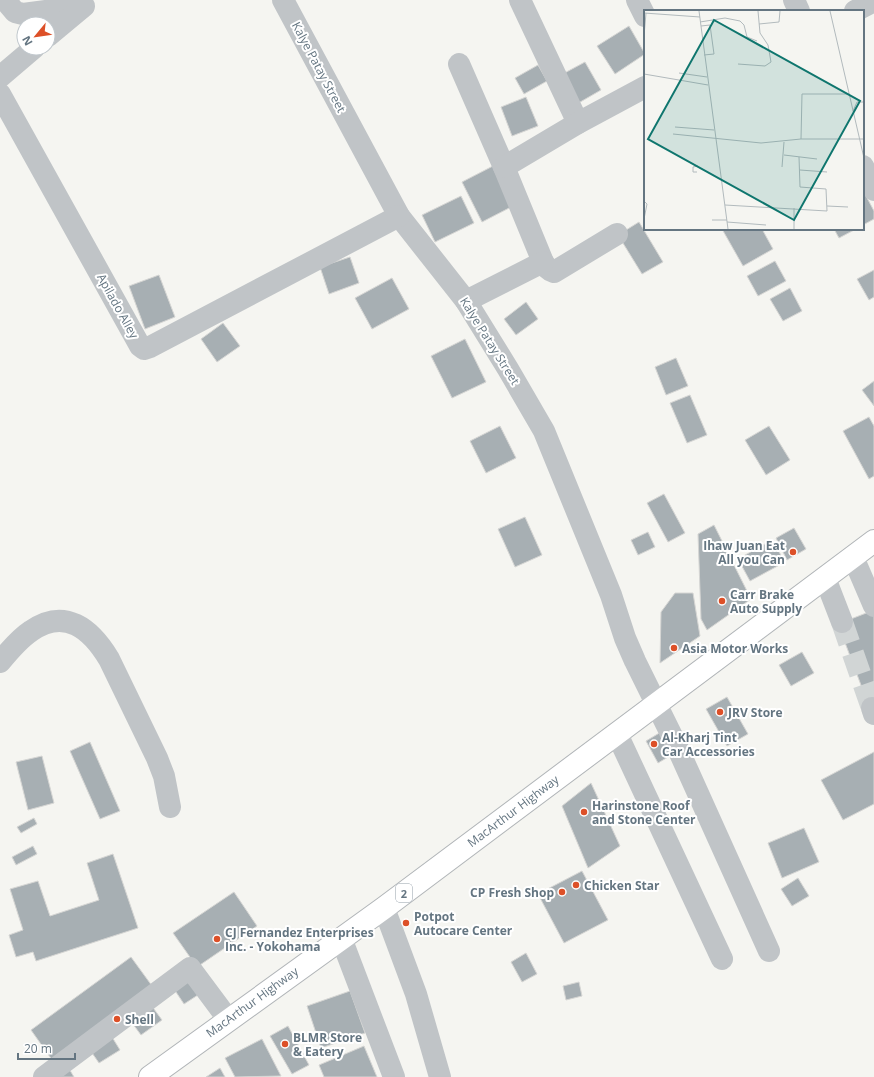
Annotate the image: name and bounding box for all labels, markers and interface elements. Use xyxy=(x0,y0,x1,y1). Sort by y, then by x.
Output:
inset map xyxy=(644,10,864,230)
north arrow xyxy=(16,16,56,56)
street label: Kalye Patay Street xyxy=(288,19,350,115)
text: N xyxy=(18,34,36,49)
street label: Apilado Alley xyxy=(93,271,143,342)
street label: Kalye Patay Street xyxy=(456,294,524,388)
place label: Ihaw Juan Eat All you Can xyxy=(703,537,785,568)
marker: Ihaw Juan Eat All you Can xyxy=(788,547,798,557)
place label: Carr Brake Auto Supply xyxy=(730,586,802,617)
marker: Carr Brake Auto Supply xyxy=(717,596,727,606)
place label: Asia Motor Works xyxy=(682,640,788,657)
marker: Asia Motor Works xyxy=(669,643,679,653)
place label: JRV Store xyxy=(727,704,783,721)
marker: JRV Store xyxy=(715,707,725,717)
place label: Al-Kharj Tint Car Accessories xyxy=(662,729,755,760)
marker: Al-Kharj Tint Car Accessories xyxy=(649,739,659,749)
street label: MacArthur Highway xyxy=(464,770,563,851)
place label: Harinstone Roof and Stone Center xyxy=(592,797,696,828)
marker: Harinstone Roof and Stone Center xyxy=(579,807,589,817)
place label: Chicken Star xyxy=(584,877,660,894)
marker: Chicken Star xyxy=(571,880,581,890)
road number: 2 xyxy=(396,884,412,902)
place label: CP Fresh Shop xyxy=(470,884,554,901)
marker: CP Fresh Shop xyxy=(557,887,567,897)
place label: Potpot Autocare Center xyxy=(414,908,513,939)
marker: Potpot Autocare Center xyxy=(401,918,411,928)
place label: CJ Fernandez Enterprises Inc. - Yokohama xyxy=(225,924,374,955)
marker: CJ Fernandez Enterprises Inc. - Yokohama xyxy=(212,934,222,944)
street label: MacArthur Highway xyxy=(202,962,302,1041)
place label: Shell xyxy=(125,1011,154,1028)
marker: Shell xyxy=(112,1014,122,1024)
place label: BLMR Store & Eatery xyxy=(293,1029,362,1060)
scale bar xyxy=(18,1035,75,1061)
marker: BLMR Store & Eatery xyxy=(280,1039,290,1049)
text: 20 m xyxy=(24,1040,52,1057)

